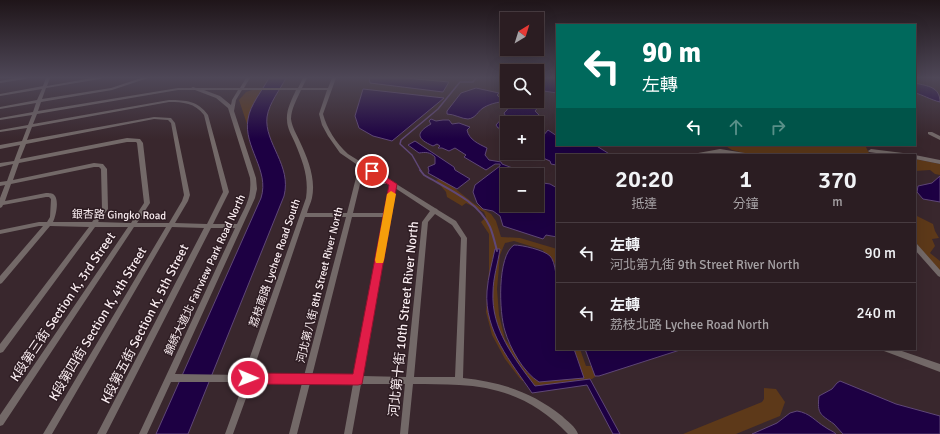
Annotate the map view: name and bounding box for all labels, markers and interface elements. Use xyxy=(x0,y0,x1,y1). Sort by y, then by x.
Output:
north arrow xyxy=(500,12,544,56)
map controls xyxy=(500,12,544,212)
text: 90 m xyxy=(642,36,701,70)
icon: left xyxy=(576,40,628,92)
button: search xyxy=(500,64,544,108)
text: 左轉 xyxy=(642,74,678,96)
button: + xyxy=(500,116,544,160)
icon: left xyxy=(683,116,705,138)
icon: ahead xyxy=(725,116,747,138)
icon: right xyxy=(767,116,789,138)
pin xyxy=(355,154,389,188)
icon: arrive xyxy=(361,160,383,182)
text: 20:20 xyxy=(615,164,674,194)
text: 1 xyxy=(739,164,752,194)
text: 370 xyxy=(818,165,857,195)
button: − xyxy=(500,168,544,212)
street label: 錦綉大道北 Fairview Park Road North xyxy=(162,192,248,358)
text: m xyxy=(832,194,843,210)
text: 抵達 xyxy=(631,196,657,212)
text: 分鐘 xyxy=(733,196,759,212)
street label: 荔枝南路 Lychee Road South xyxy=(247,197,303,329)
street label: 河北第八街 8th Street River North xyxy=(294,206,346,364)
street label: 銀杏路 Gingko Road xyxy=(72,208,166,222)
street label: 河北第十街 10th Street River North xyxy=(386,220,422,418)
street label: K段第三街 Section K, 3rd Street xyxy=(7,229,119,385)
text: 左轉 xyxy=(610,236,640,254)
street label: K段第五街 Section K, 5th Street xyxy=(98,241,192,406)
icon: left xyxy=(576,242,598,264)
street label: K段第四街 Section K, 4th Street xyxy=(46,244,151,404)
text: 90 m xyxy=(865,244,896,262)
text: 河北第九街 9th Street River North xyxy=(610,257,799,273)
text: 左轉 xyxy=(610,296,640,314)
icon: left xyxy=(576,302,598,324)
text: 240 m xyxy=(856,304,896,322)
text: 荔枝北路 Lychee Road North xyxy=(610,317,769,333)
position arrow xyxy=(227,357,269,399)

